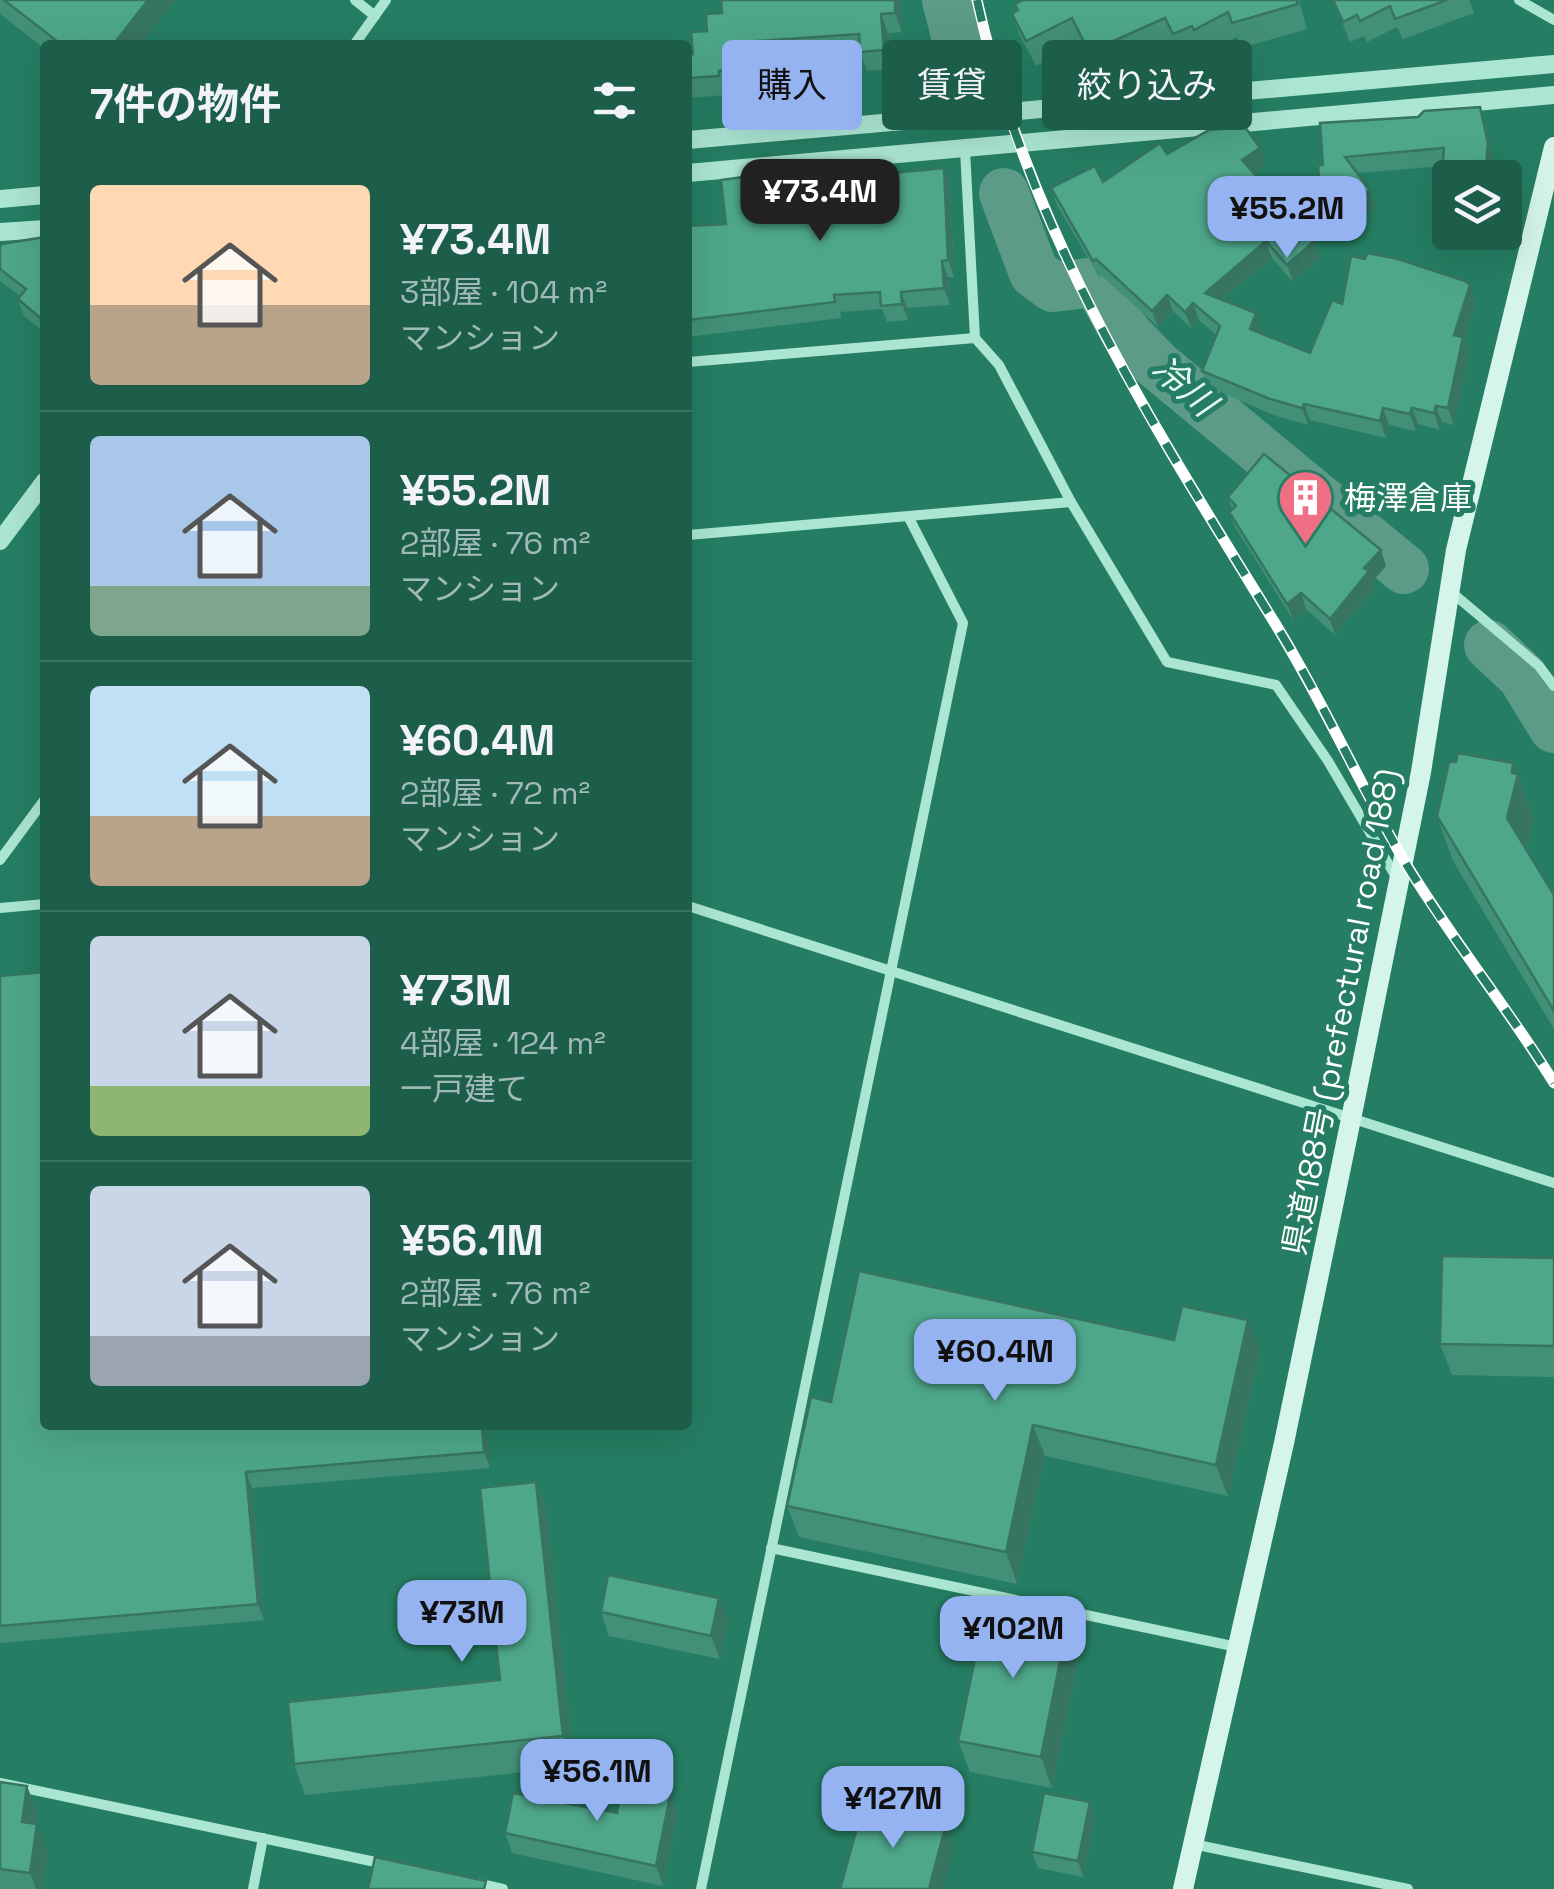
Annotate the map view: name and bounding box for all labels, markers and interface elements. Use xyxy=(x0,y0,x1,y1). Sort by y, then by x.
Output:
chip: 購入 xyxy=(722,40,862,130)
chip: 賃貸 xyxy=(882,40,1022,130)
chip: 絞り込み xyxy=(1042,40,1252,130)
icon: filters xyxy=(587,73,642,128)
text: 7件の物件 xyxy=(90,78,281,131)
pin: ¥73.4M xyxy=(739,159,901,244)
map controls xyxy=(1432,160,1522,250)
button: layers xyxy=(1432,160,1522,250)
text: ¥73.4M xyxy=(762,171,878,211)
pin: ¥55.2M xyxy=(1206,176,1368,261)
text: ¥55.2M xyxy=(1229,188,1345,228)
text: ¥73.4M xyxy=(400,213,551,266)
icon: home xyxy=(170,225,290,345)
text: 3部屋 · 104 m² xyxy=(400,272,607,312)
text: マンション xyxy=(400,318,560,358)
water label: 冷川 xyxy=(1143,346,1228,428)
text: ¥55.2M xyxy=(400,464,551,517)
building icon: 梅澤倉庫 xyxy=(1275,468,1335,547)
icon: home xyxy=(170,476,290,596)
place label: 梅澤倉庫 xyxy=(1344,478,1472,518)
text: 2部屋 · 76 m² xyxy=(400,523,591,563)
text: マンション xyxy=(400,569,560,609)
text: ¥60.4M xyxy=(400,714,555,767)
icon: home xyxy=(170,726,290,846)
street label: 県道188号 (prefectural road 188) xyxy=(1274,765,1408,1259)
text: 2部屋 · 72 m² xyxy=(400,773,590,813)
text: マンション xyxy=(400,819,560,859)
text: ¥73M xyxy=(400,964,512,1017)
icon: home xyxy=(170,976,290,1096)
text: 4部屋 · 124 m² xyxy=(400,1023,606,1063)
text: 一戸建て xyxy=(400,1069,528,1109)
text: ¥56.1M xyxy=(400,1214,543,1267)
icon: home xyxy=(170,1226,290,1346)
text: 2部屋 · 76 m² xyxy=(400,1273,591,1313)
text: マンション xyxy=(400,1319,560,1359)
pin: ¥60.4M xyxy=(914,1319,1076,1404)
text: ¥60.4M xyxy=(936,1331,1054,1371)
pin: ¥73M xyxy=(403,1580,521,1665)
text: ¥73M xyxy=(419,1592,505,1632)
pin: ¥102M xyxy=(943,1596,1083,1681)
text: ¥102M xyxy=(962,1608,1064,1648)
pin: ¥56.1M xyxy=(516,1739,678,1824)
text: ¥56.1M xyxy=(542,1751,652,1791)
pin: ¥127M xyxy=(823,1766,963,1851)
text: ¥127M xyxy=(844,1778,942,1818)

